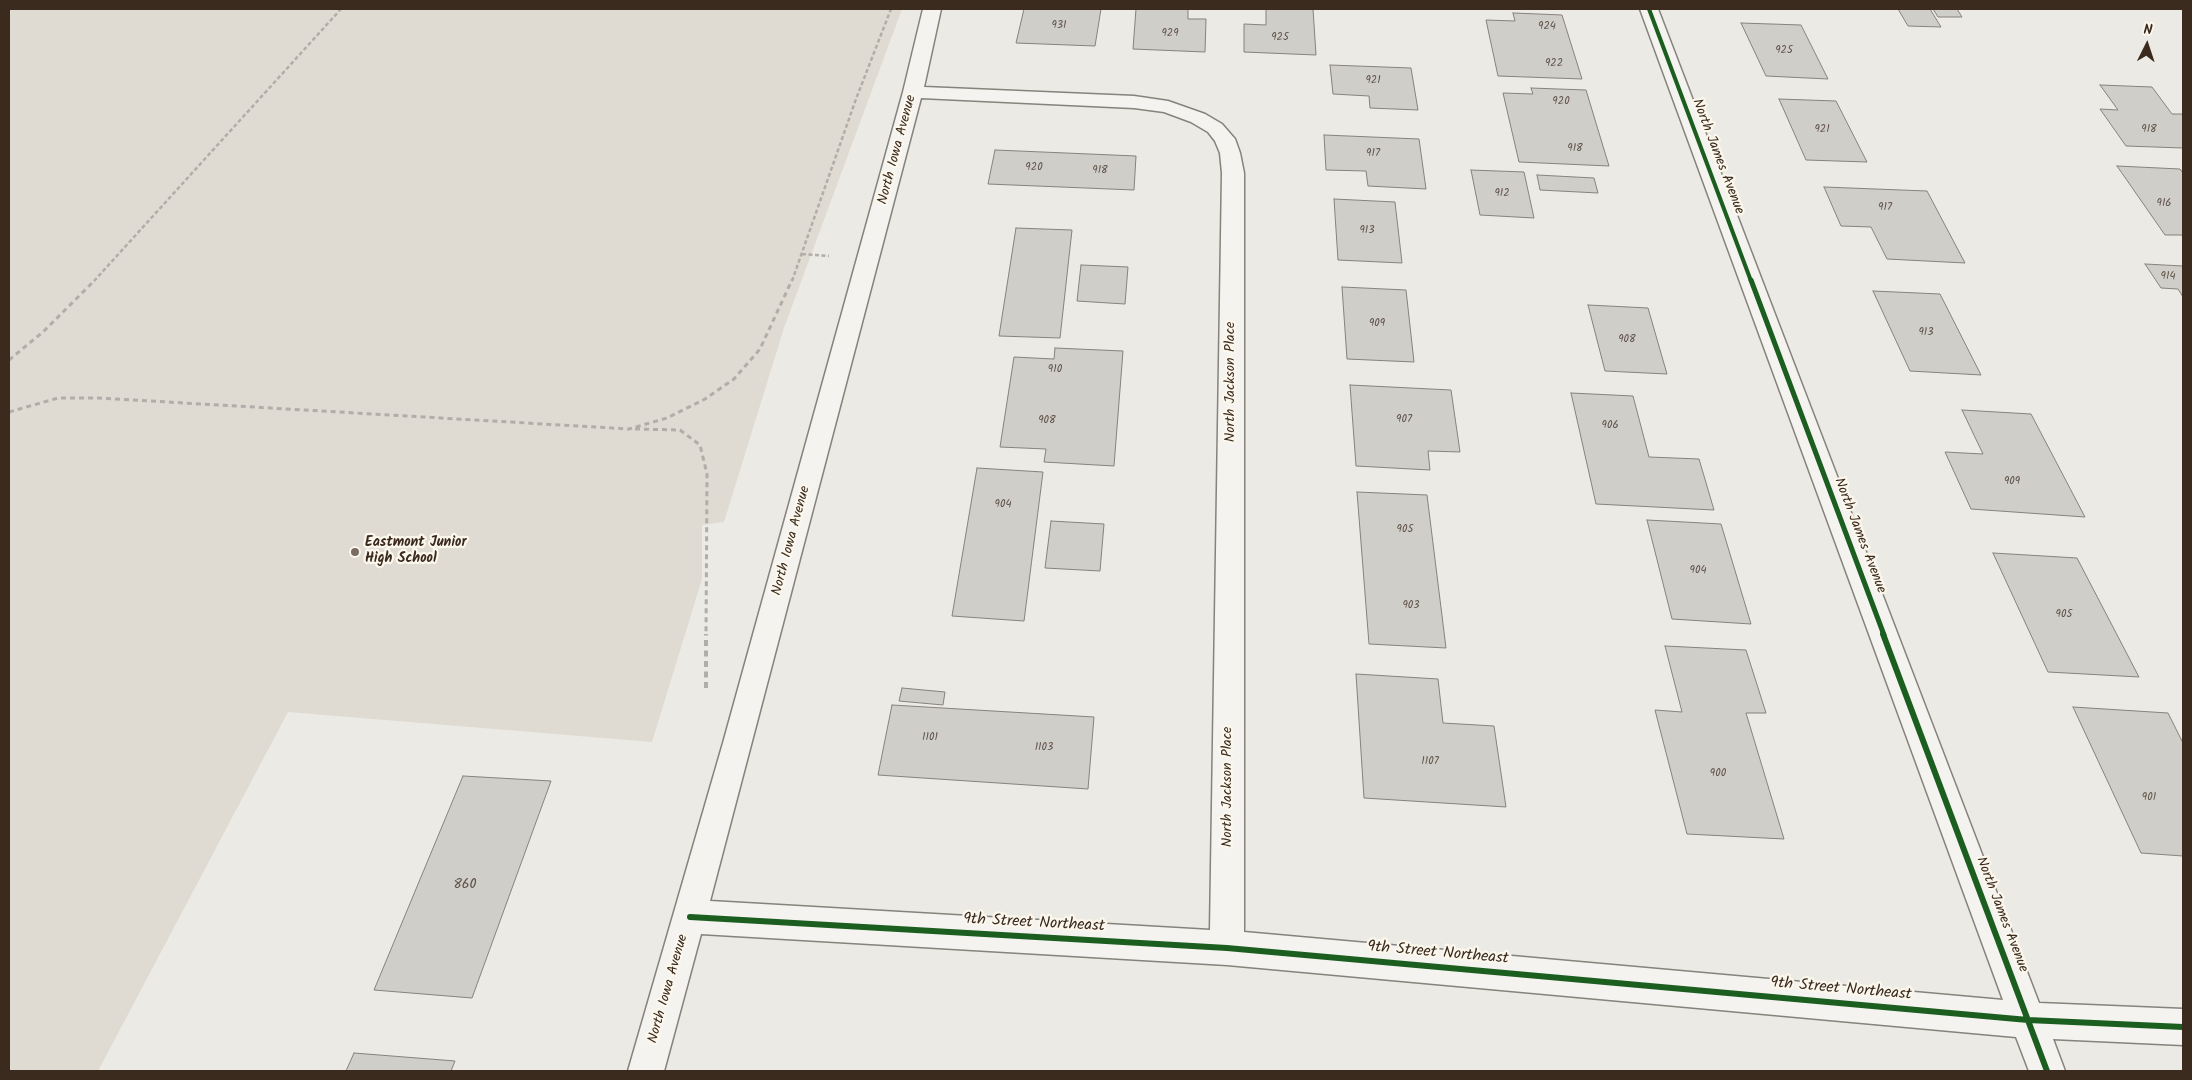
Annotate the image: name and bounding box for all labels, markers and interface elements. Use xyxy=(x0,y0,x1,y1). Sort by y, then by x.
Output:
house number: 931 xyxy=(1051,19,1067,33)
text: N xyxy=(2143,19,2153,41)
house number: 924 xyxy=(1538,20,1556,34)
north arrow xyxy=(2122,20,2172,70)
house number: 929 xyxy=(1161,27,1179,41)
house number: 925 xyxy=(1271,31,1289,45)
house number: 925 xyxy=(1775,44,1793,58)
house number: 922 xyxy=(1545,57,1563,71)
house number: 921 xyxy=(1365,74,1381,88)
street label: North Iowa Avenue xyxy=(875,93,921,207)
house number: 920 xyxy=(1552,95,1570,109)
street label: North James Avenue xyxy=(1687,97,1747,217)
house number: 921 xyxy=(1814,123,1830,137)
house number: 918 xyxy=(2141,123,2157,137)
house number: 918 xyxy=(1567,142,1583,156)
house number: 917 xyxy=(1366,147,1380,161)
house number: 920 xyxy=(1025,161,1043,175)
house number: 918 xyxy=(1092,164,1108,178)
house number: 912 xyxy=(1494,187,1510,201)
house number: 916 xyxy=(2157,197,2171,211)
house number: 917 xyxy=(1878,201,1892,215)
house number: 913 xyxy=(1359,224,1375,238)
house number: 914 xyxy=(2161,270,2175,284)
house number: 909 xyxy=(1369,317,1385,331)
street label: North Jackson Place xyxy=(1224,322,1240,442)
house number: 913 xyxy=(1918,326,1934,340)
house number: 908 xyxy=(1618,333,1636,347)
house number: 910 xyxy=(1048,363,1062,377)
house number: 907 xyxy=(1396,413,1412,427)
house number: 908 xyxy=(1038,414,1056,428)
house number: 906 xyxy=(1602,419,1618,433)
house number: 909 xyxy=(2004,475,2020,489)
street label: North James Avenue xyxy=(1829,476,1889,596)
street label: North Iowa Avenue xyxy=(769,484,815,598)
house number: 904 xyxy=(995,498,1011,512)
house number: 905 xyxy=(1397,523,1413,537)
place label: Eastmont Junior High School xyxy=(365,536,466,568)
marker: Eastmont Junior High School xyxy=(349,546,361,558)
house number: 904 xyxy=(1690,564,1706,578)
house number: 903 xyxy=(1402,599,1420,613)
house number: 905 xyxy=(2056,608,2072,622)
street label: North Jackson Place xyxy=(1221,727,1237,847)
house number: 1101 xyxy=(922,731,938,745)
house number: 1103 xyxy=(1035,741,1053,755)
house number: 1107 xyxy=(1421,755,1439,769)
house number: 900 xyxy=(1710,767,1726,781)
house number: 901 xyxy=(2142,791,2156,805)
street label: North James Avenue xyxy=(1971,855,2031,975)
house number: 860 xyxy=(453,878,477,894)
street label: 9th Street Northeast xyxy=(963,911,1105,937)
street label: North Iowa Avenue xyxy=(645,933,693,1045)
street label: 9th Street Northeast xyxy=(1367,938,1509,970)
street label: 9th Street Northeast xyxy=(1770,974,1912,1006)

